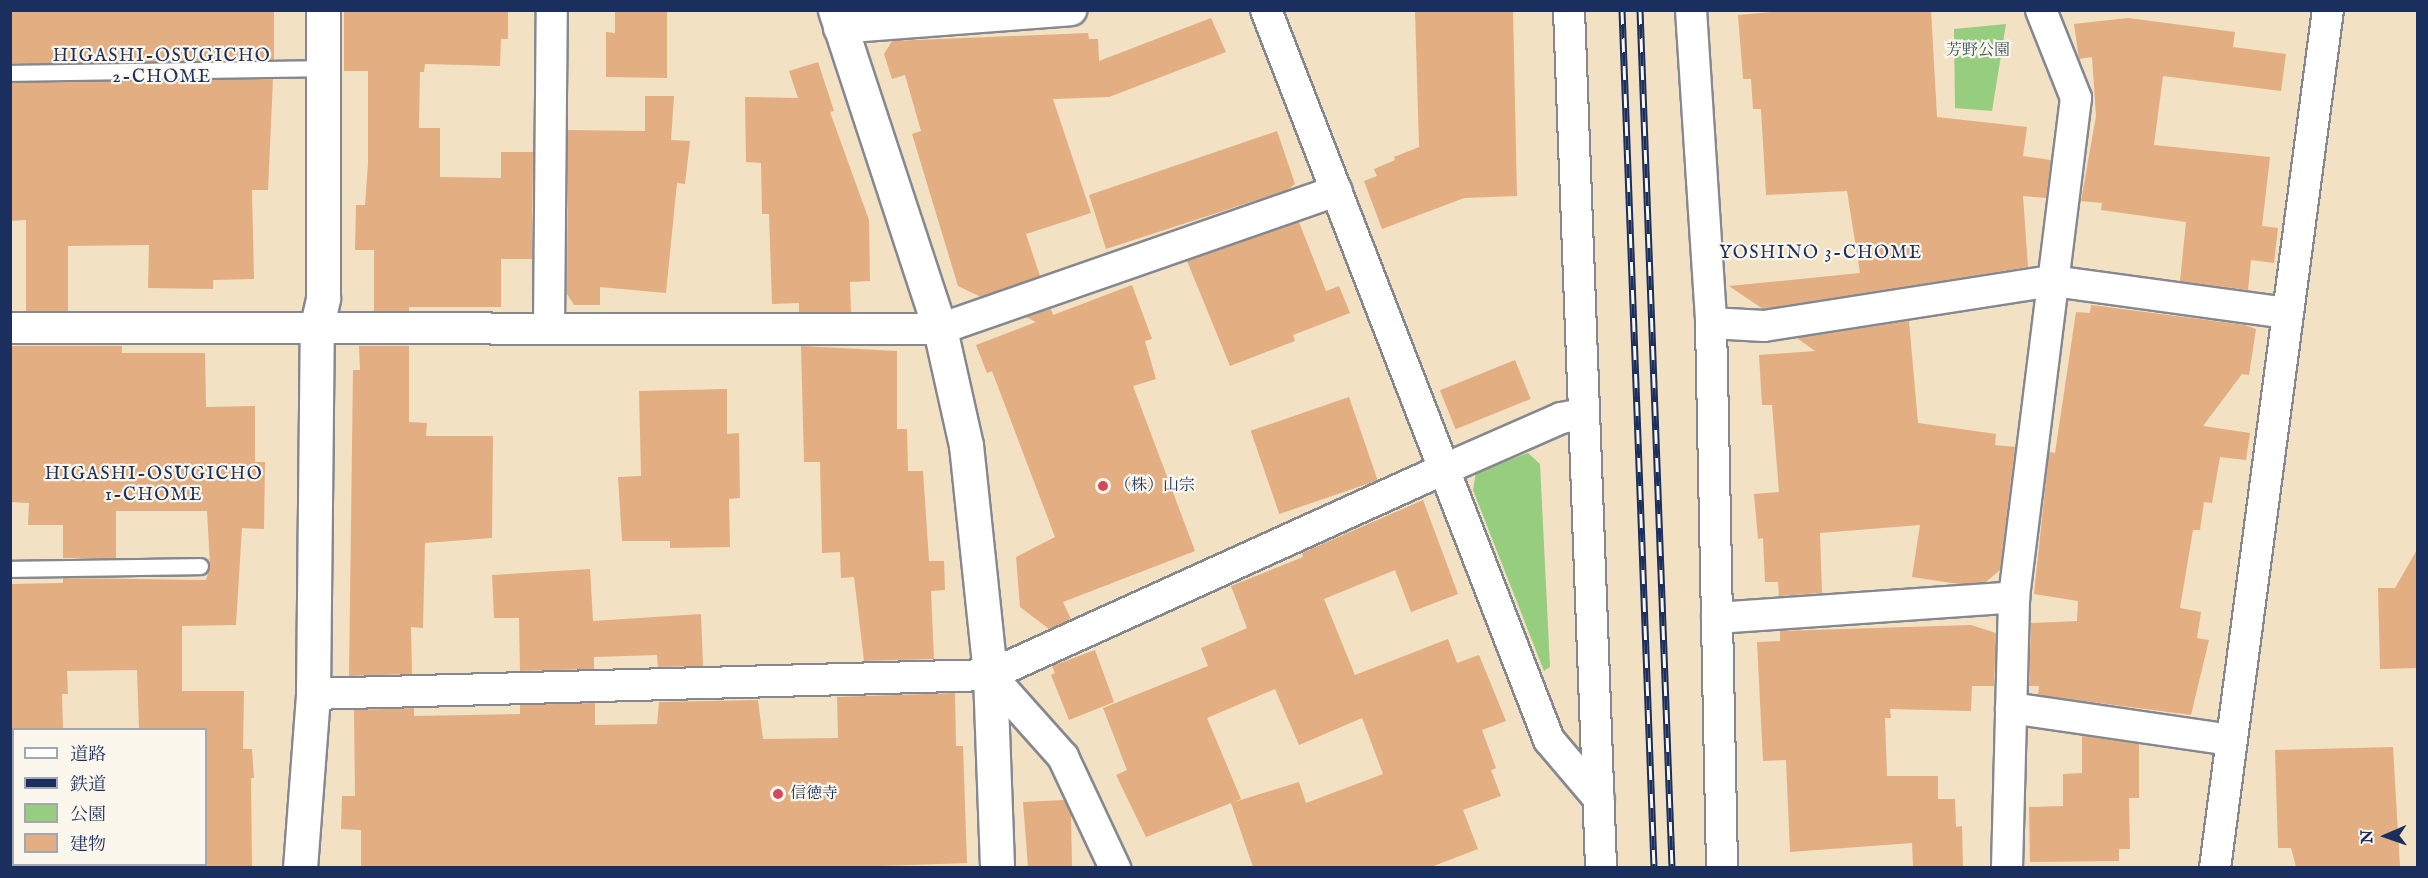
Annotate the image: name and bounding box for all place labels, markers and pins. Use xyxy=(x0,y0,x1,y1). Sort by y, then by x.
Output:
place label: （株）山宗 xyxy=(1115,476,1195,496)
marker: （株）山宗 xyxy=(1096,479,1110,493)
place label: 信徳寺 xyxy=(790,784,838,804)
marker: 信徳寺 xyxy=(771,787,785,801)

